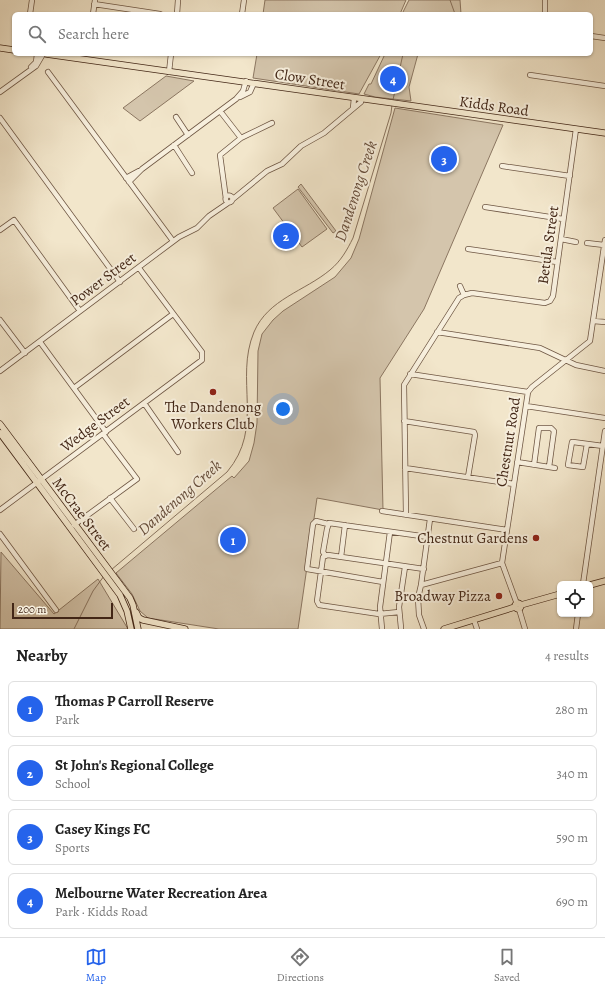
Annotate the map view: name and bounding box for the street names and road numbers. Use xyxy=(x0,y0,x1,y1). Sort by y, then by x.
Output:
street label: Clow Street xyxy=(274,64,347,94)
street label: Kidds Road xyxy=(458,91,531,121)
street label: Betula Street xyxy=(533,204,563,286)
street label: Power Street xyxy=(66,248,140,310)
street label: Wedge Street xyxy=(56,391,134,457)
street label: Chestnut Road xyxy=(491,395,525,488)
street label: McCrae Street xyxy=(48,473,116,555)

